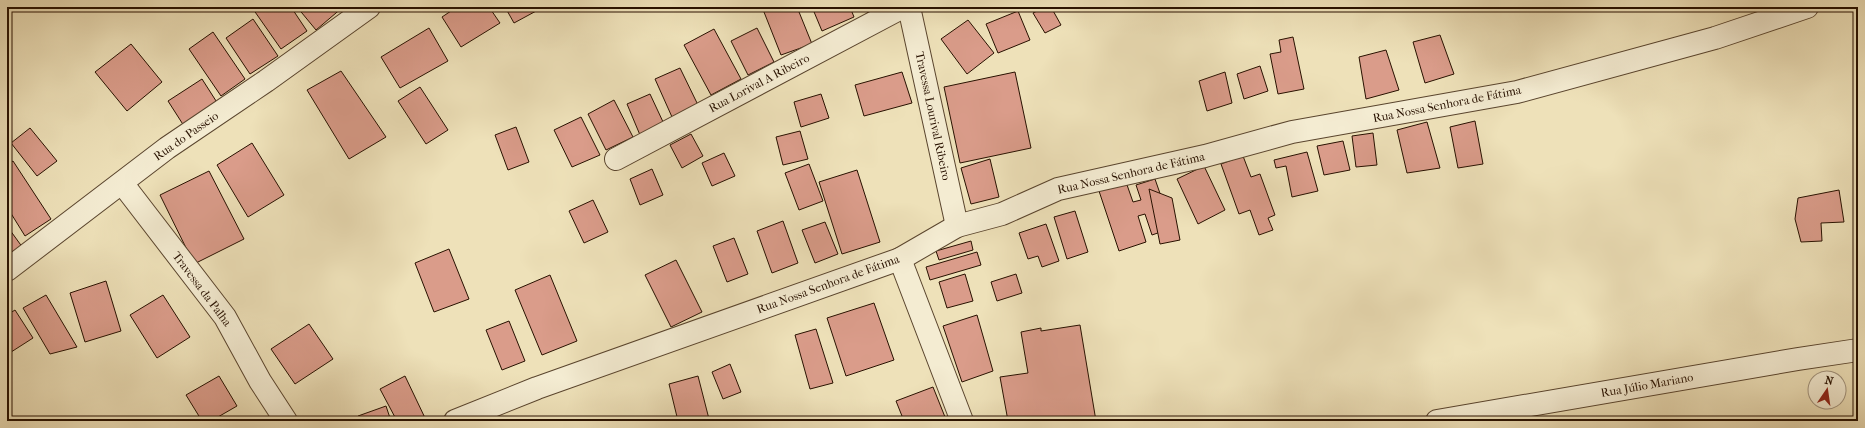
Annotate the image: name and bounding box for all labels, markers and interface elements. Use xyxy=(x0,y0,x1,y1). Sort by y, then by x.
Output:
street label: Travessa Lourival Ribeiro xyxy=(913,50,953,182)
street label: Rua Lorival A Ribeiro xyxy=(706,51,812,115)
street label: Rua Nossa Senhora de Fátima xyxy=(1372,83,1523,125)
street label: Rua do Passeio xyxy=(151,109,221,163)
street label: Rua Nossa Senhora de Fátima xyxy=(1056,149,1206,197)
street label: Travessa da Palha xyxy=(170,249,235,329)
street label: Rua Nossa Senhora de Fátima xyxy=(755,251,902,316)
street label: Rua Júlio Mariano xyxy=(1600,370,1694,400)
north arrow xyxy=(1807,370,1847,410)
text: N xyxy=(1824,373,1835,388)

